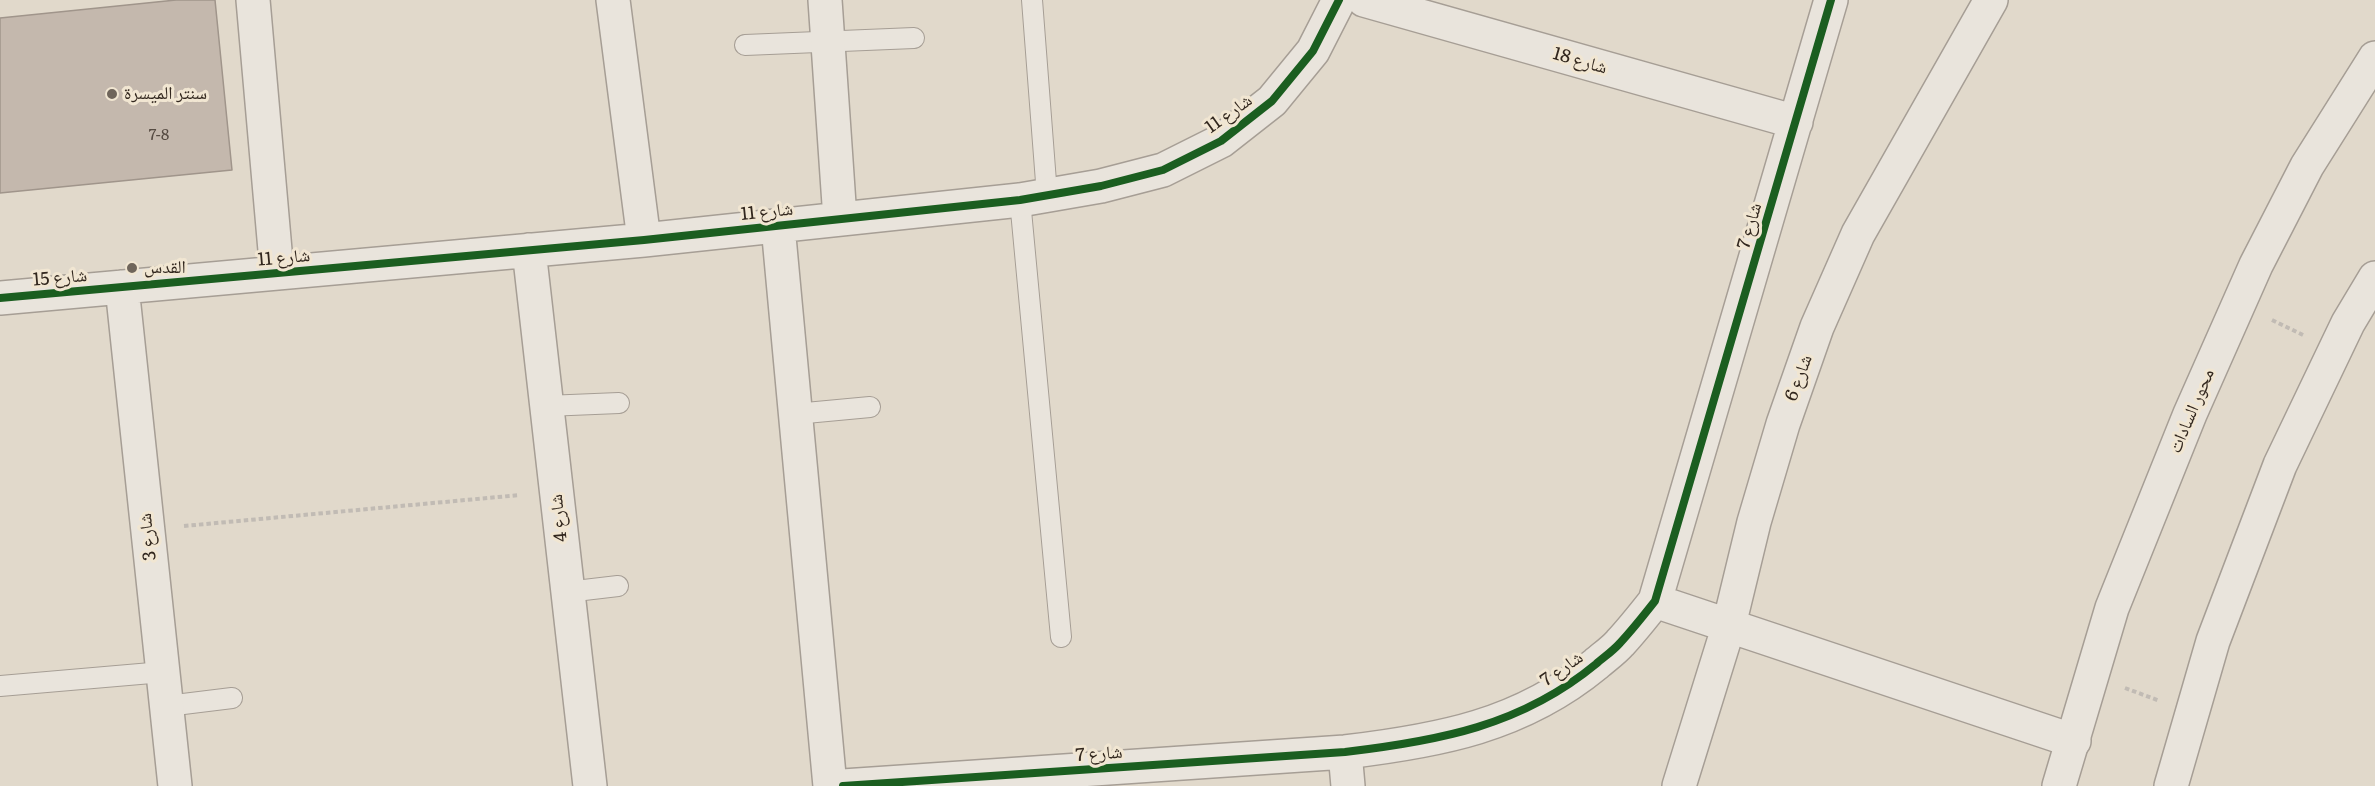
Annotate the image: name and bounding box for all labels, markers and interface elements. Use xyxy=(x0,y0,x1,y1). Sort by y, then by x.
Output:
street label: شارع 18 xyxy=(1551,43,1609,79)
place label: سنتر الميسرة xyxy=(124,83,207,105)
marker: سنتر الميسرة xyxy=(105,87,119,101)
street label: شارع 11 xyxy=(1201,90,1257,138)
house number: 7-8 xyxy=(149,127,169,145)
street label: شارع 11 xyxy=(740,199,794,225)
street label: شارع 7 xyxy=(1733,200,1767,252)
street label: شارع 11 xyxy=(257,245,311,271)
place label: القدس xyxy=(144,257,186,279)
marker: القدس xyxy=(125,261,139,275)
street label: شارع 15 xyxy=(32,265,88,291)
street label: شارع 6 xyxy=(1781,352,1817,404)
street label: محور السادات xyxy=(2165,366,2219,456)
street label: شارع 4 xyxy=(546,493,572,543)
street label: شارع 3 xyxy=(135,512,161,562)
street label: شارع 7 xyxy=(1537,647,1587,691)
street label: شارع 7 xyxy=(1075,742,1123,766)

